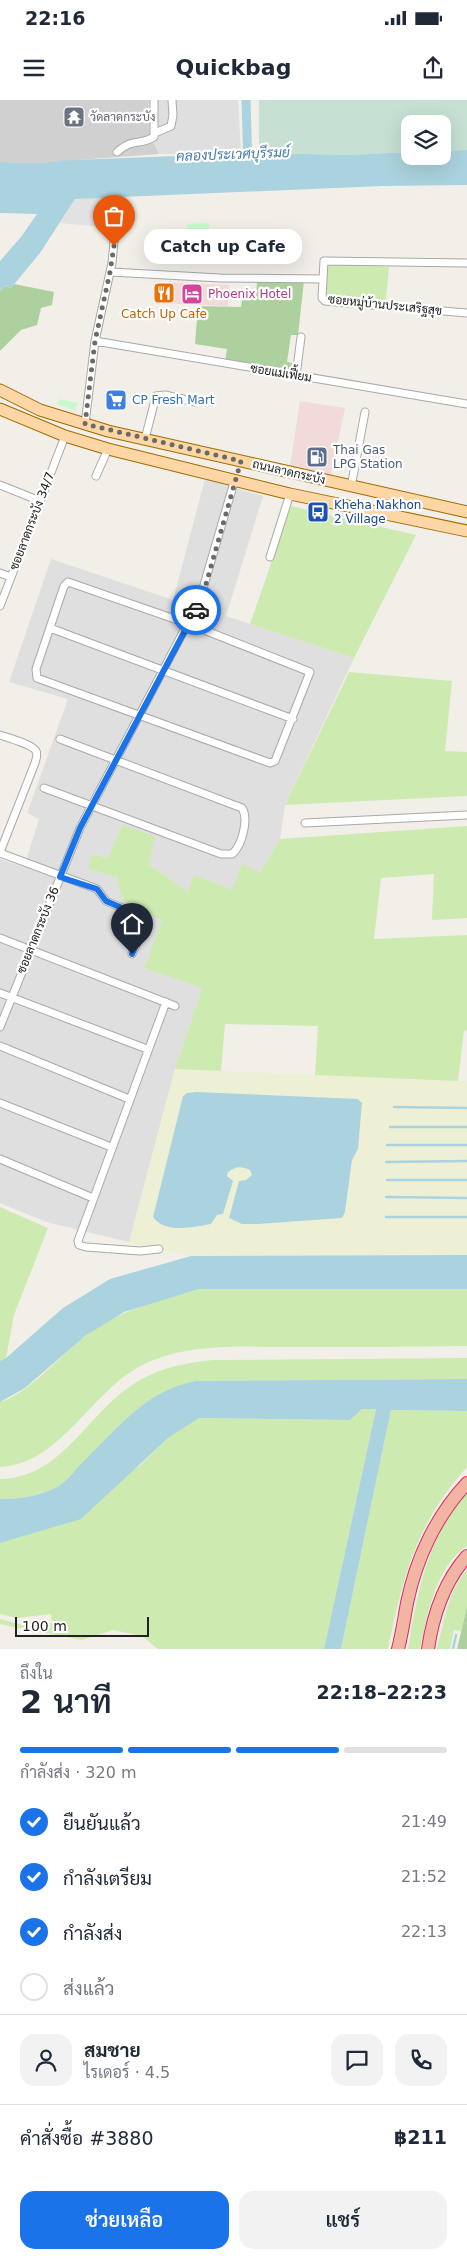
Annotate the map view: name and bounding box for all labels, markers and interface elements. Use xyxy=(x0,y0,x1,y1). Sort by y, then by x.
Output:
text: 22:16 xyxy=(25,7,85,29)
icon: menu xyxy=(20,54,48,82)
icon: share xyxy=(419,54,447,82)
text: Quickbag xyxy=(176,55,291,80)
temple icon: วัดลาดกระบัง xyxy=(62,105,86,129)
place label: วัดลาดกระบัง xyxy=(90,110,155,124)
map controls xyxy=(401,115,451,165)
button: layers xyxy=(401,115,451,165)
water label: คลองประเวศบุรีรมย์ xyxy=(176,143,292,166)
pin xyxy=(93,195,135,246)
icon: bag xyxy=(100,202,128,230)
callout: Catch up Cafe xyxy=(144,228,302,264)
text: Catch up Cafe xyxy=(160,237,286,256)
restaurant icon: Catch Up Cafe xyxy=(152,281,176,305)
hotel icon: Phoenix Hotel xyxy=(180,282,204,306)
place label: Phoenix Hotel xyxy=(208,287,291,301)
street label: ซอยหมู่บ้านประเสริฐสุข xyxy=(327,292,443,320)
place label: Catch Up Cafe xyxy=(121,307,207,321)
street label: ซอยแม่เฟี้ยม xyxy=(249,357,313,385)
supermarket icon: CP Fresh Mart xyxy=(104,388,128,412)
place label: CP Fresh Mart xyxy=(132,393,215,407)
place label: Thai Gas LPG Station xyxy=(332,443,403,471)
fuel station icon: Thai Gas LPG Station xyxy=(305,445,329,469)
street label: ถนนลาดกระบัง xyxy=(251,457,327,487)
street label: ซอยลาดกระบัง 34/7 xyxy=(7,470,57,572)
place label: Kheha Nakhon 2 Village xyxy=(334,498,421,526)
bus stop icon: Kheha Nakhon 2 Village xyxy=(306,500,330,524)
courier xyxy=(171,585,221,635)
icon: car xyxy=(182,596,210,624)
street label: ซอยลาดกระบัง 36 xyxy=(14,884,62,976)
pin xyxy=(111,903,153,954)
icon: home xyxy=(118,910,146,938)
scale bar xyxy=(15,1614,149,1637)
text: 100 m xyxy=(22,1618,67,1634)
text: ถึงใน xyxy=(20,1664,53,1683)
text: 22:18–22:23 xyxy=(317,1681,447,1703)
text: 2 นาที xyxy=(20,1683,112,1721)
text: กำลังส่ง · 320 m xyxy=(20,1763,137,1782)
icon: check xyxy=(20,1808,48,1836)
text: ยืนยันแล้ว xyxy=(63,1812,141,1834)
text: 21:49 xyxy=(401,1812,447,1831)
icon: check xyxy=(20,1863,48,1891)
text: กำลังเตรียม xyxy=(63,1867,152,1889)
text: 21:52 xyxy=(401,1867,447,1886)
icon: check xyxy=(20,1918,48,1946)
text: กำลังส่ง xyxy=(63,1922,122,1944)
text: 22:13 xyxy=(401,1922,447,1941)
text: ส่งแล้ว xyxy=(63,1977,114,1999)
button: person xyxy=(20,2034,72,2086)
button: chat xyxy=(331,2034,383,2086)
button: phone xyxy=(395,2034,447,2086)
text: สมชาย xyxy=(84,2039,141,2061)
text: ไรเดอร์ · 4.5 xyxy=(84,2063,170,2082)
text: ฿211 xyxy=(394,2126,447,2148)
text: คำสั่งซื้อ #3880 xyxy=(20,2127,154,2149)
button: ช่วยเหลือ xyxy=(20,2191,229,2249)
button: แชร์ xyxy=(239,2191,447,2249)

